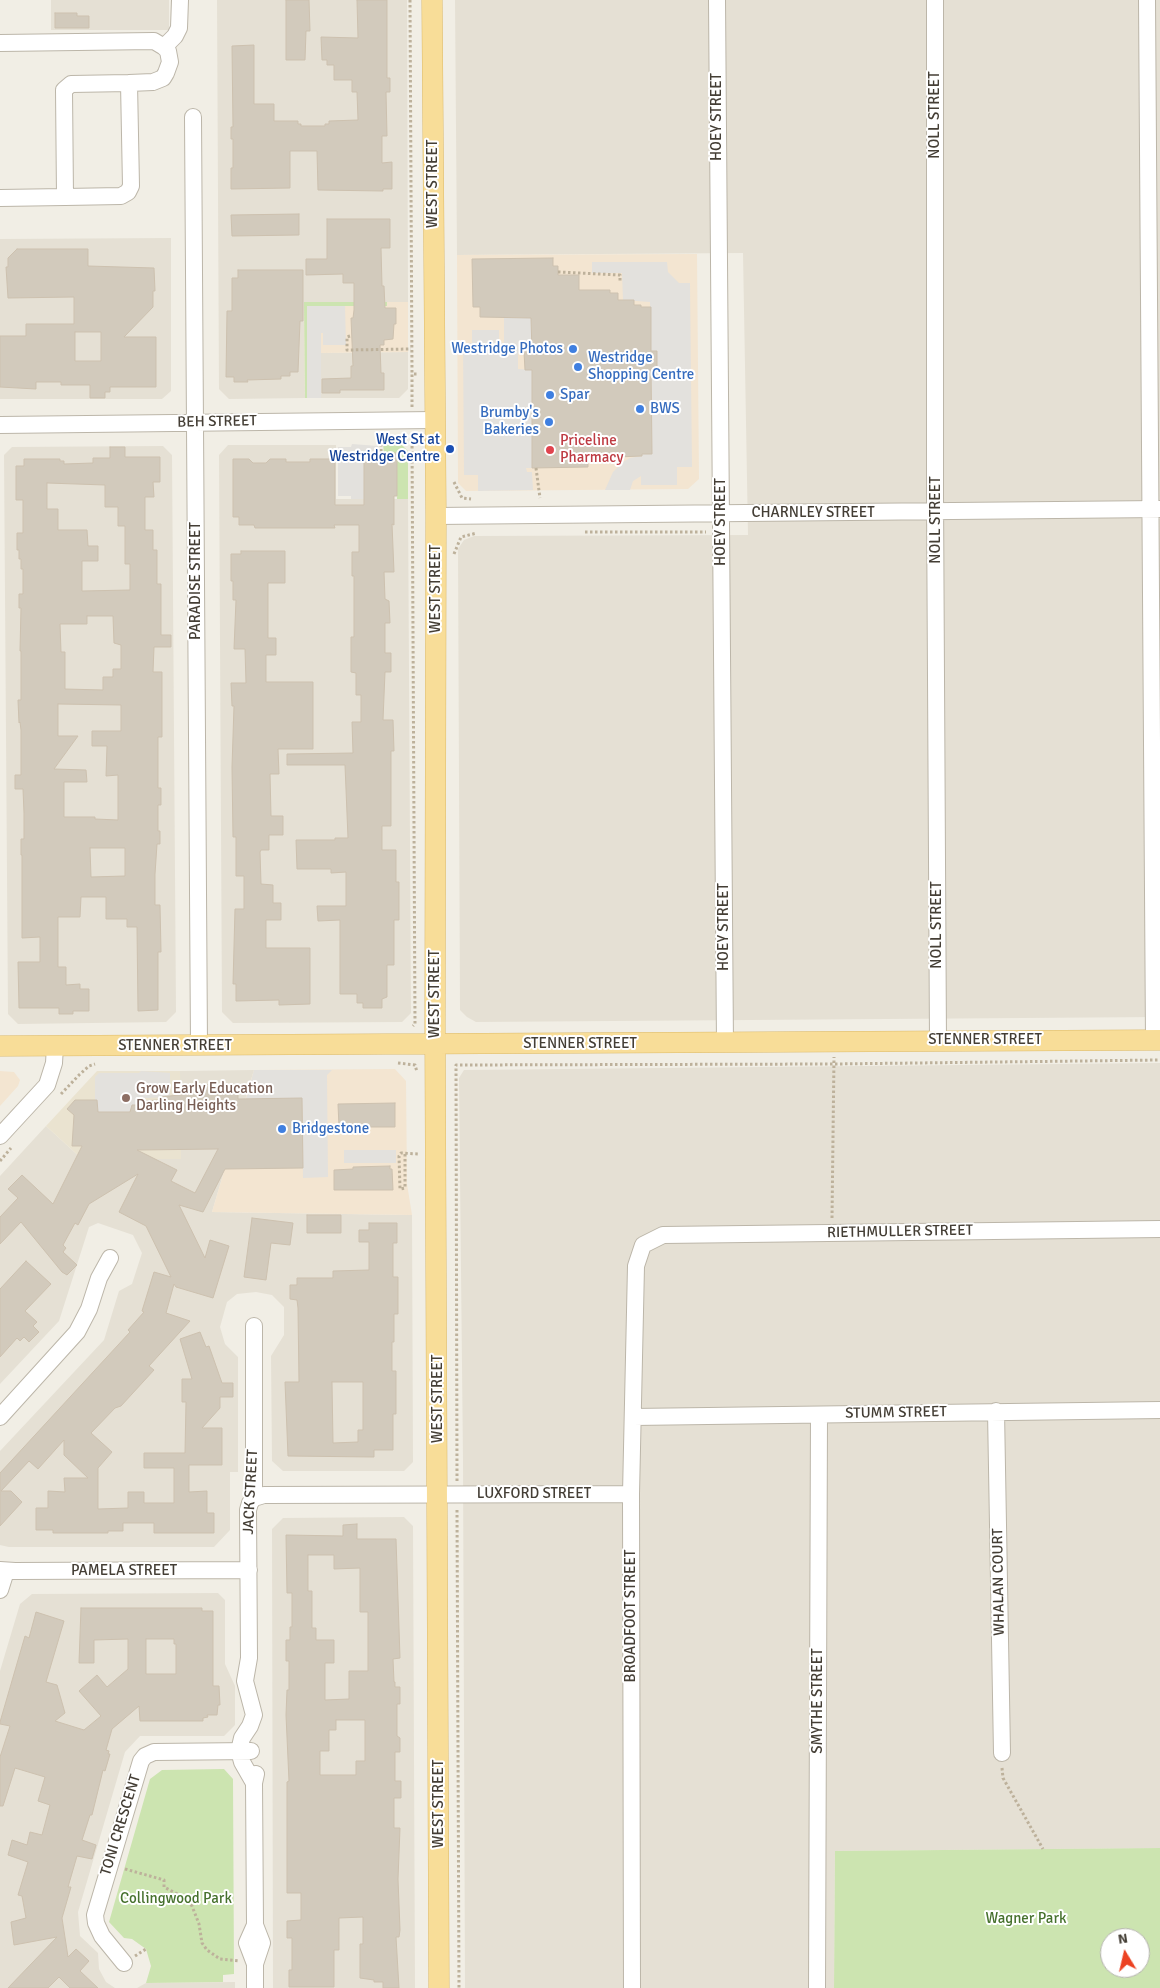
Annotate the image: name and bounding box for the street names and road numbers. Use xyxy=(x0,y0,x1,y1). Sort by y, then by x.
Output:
street label: NOLL STREET xyxy=(926,71,944,159)
street label: HOEY STREET xyxy=(708,73,726,161)
street label: WEST STREET xyxy=(424,140,442,228)
street label: BEH STREET xyxy=(177,412,257,432)
street label: NOLL STREET xyxy=(927,476,945,564)
street label: HOEY STREET xyxy=(712,478,730,566)
street label: CHARNLEY STREET xyxy=(751,504,875,522)
street label: PARADISE STREET xyxy=(187,522,205,640)
street label: WEST STREET xyxy=(427,545,445,633)
street label: NOLL STREET xyxy=(928,881,946,969)
street label: HOEY STREET xyxy=(715,883,733,971)
street label: WEST STREET xyxy=(426,950,444,1038)
street label: STENNER STREET xyxy=(928,1031,1042,1049)
street label: STENNER STREET xyxy=(523,1035,637,1053)
street label: STENNER STREET xyxy=(118,1037,232,1055)
street label: RIETHMULLER STREET xyxy=(827,1222,973,1242)
street label: WEST STREET xyxy=(429,1355,447,1443)
street label: STUMM STREET xyxy=(845,1403,947,1423)
street label: JACK STREET xyxy=(240,1449,262,1535)
street label: LUXFORD STREET xyxy=(477,1485,591,1503)
street label: WHALAN COURT xyxy=(989,1528,1009,1636)
street label: BROADFOOT STREET xyxy=(622,1550,640,1682)
street label: PAMELA STREET xyxy=(71,1562,177,1580)
street label: SMYTHE STREET xyxy=(809,1648,827,1754)
street label: WEST STREET xyxy=(430,1760,448,1848)
street label: TONI CRESCENT xyxy=(97,1772,145,1878)

